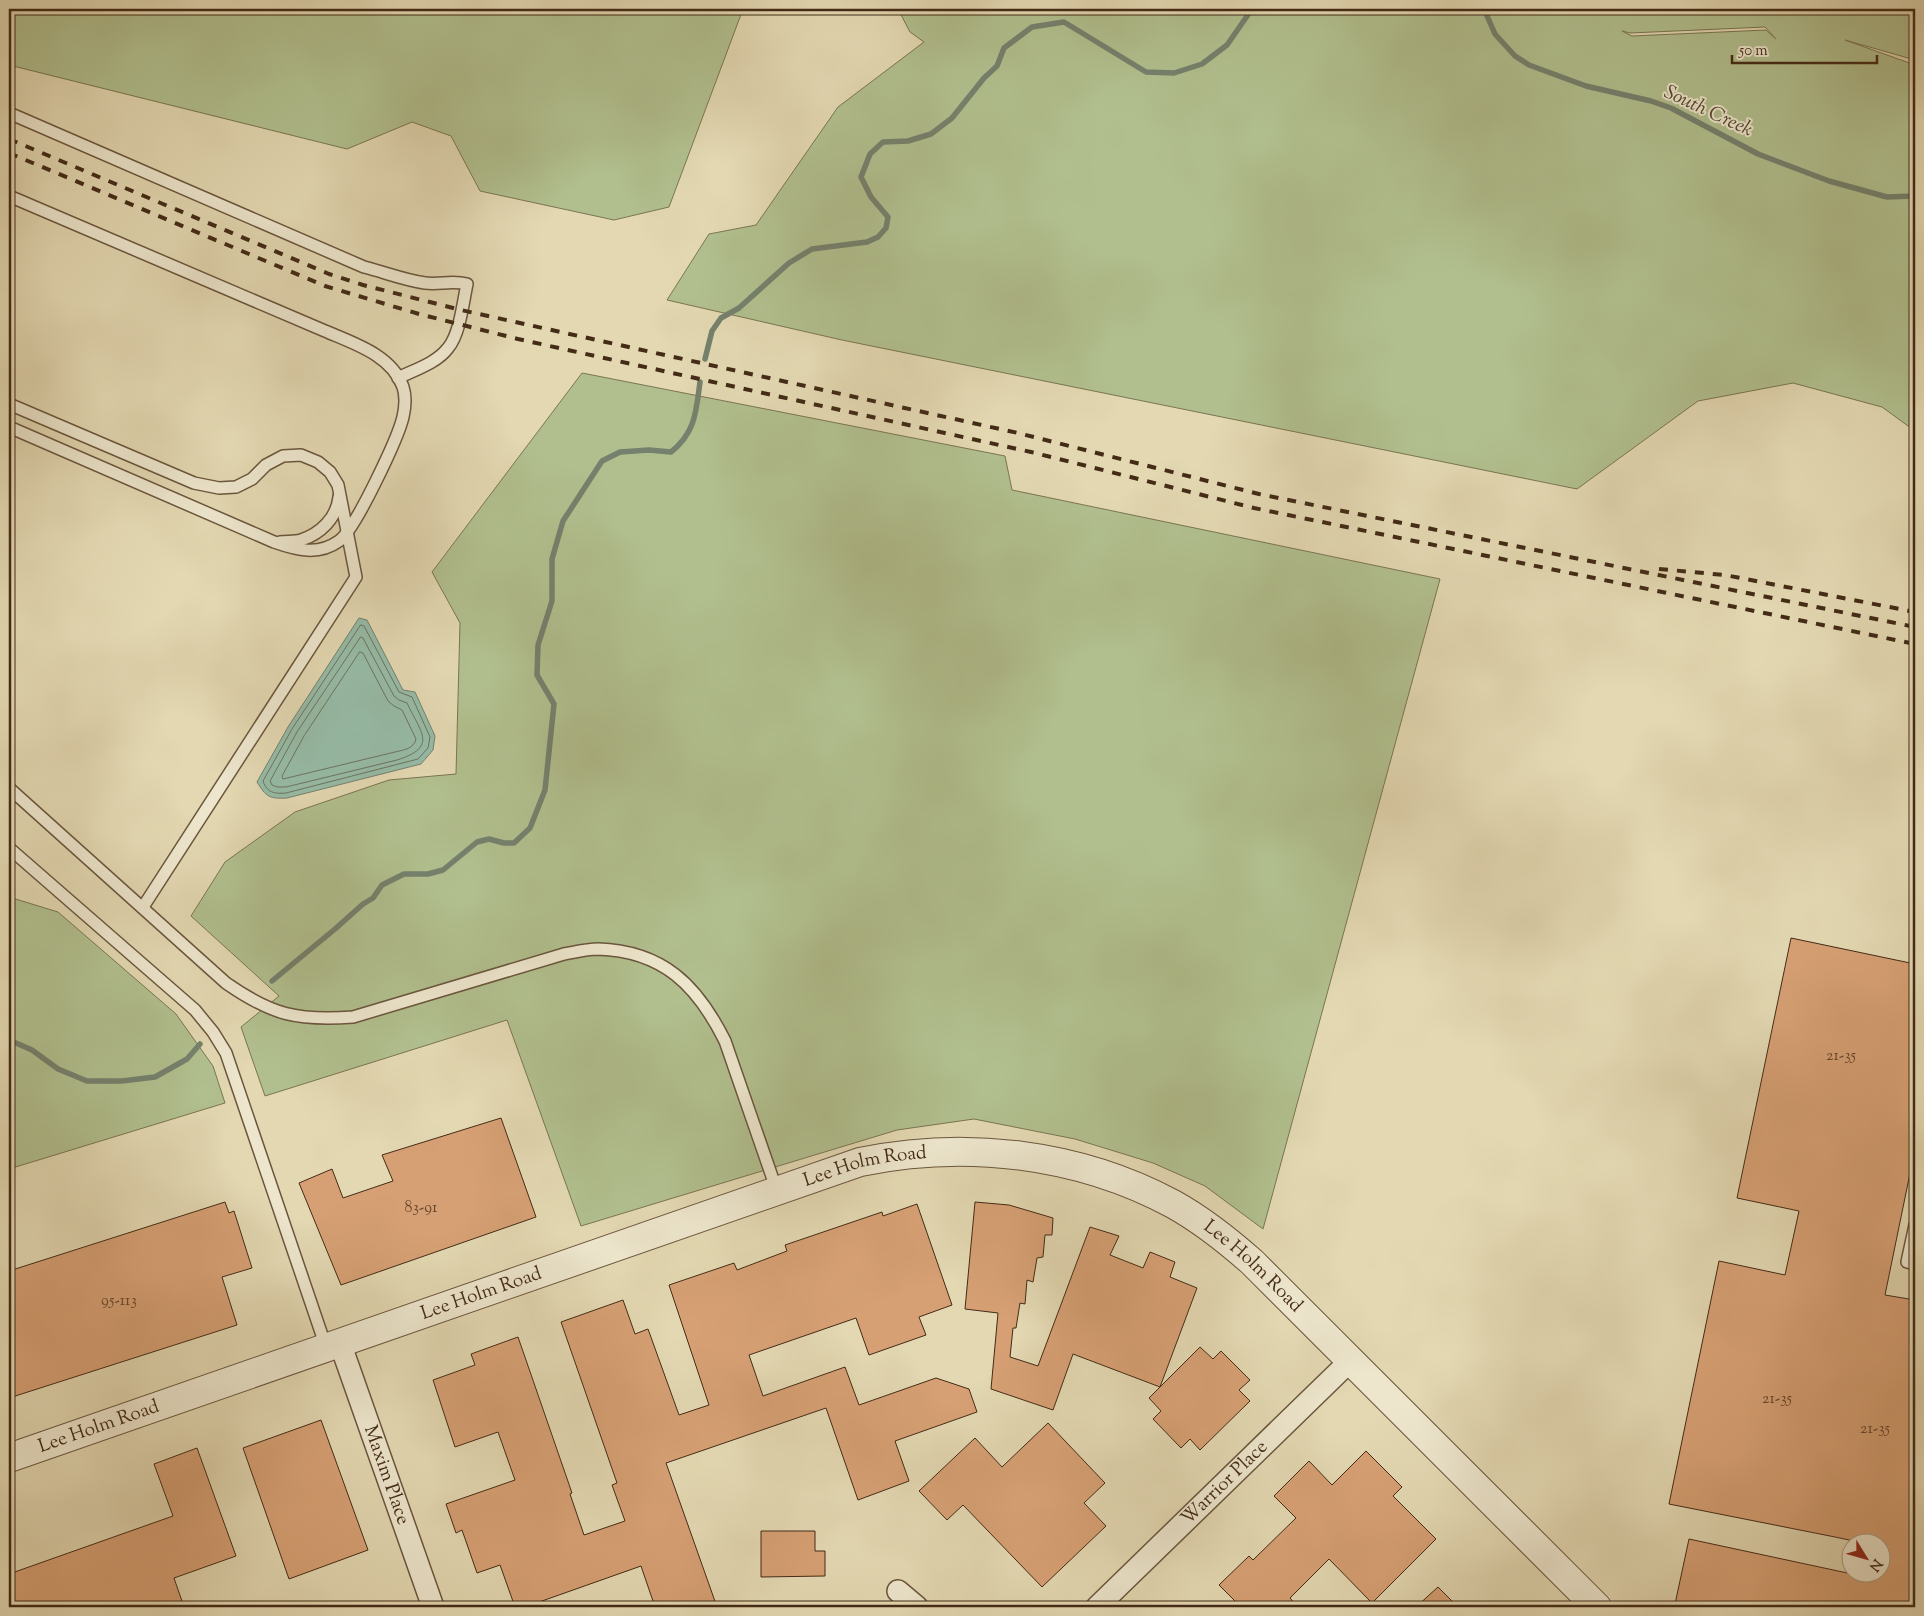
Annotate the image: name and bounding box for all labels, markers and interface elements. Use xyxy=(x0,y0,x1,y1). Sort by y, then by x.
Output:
scale bar xyxy=(1732,32,1876,64)
text: 50 m xyxy=(1738,41,1768,62)
water label: South Creek xyxy=(1659,79,1757,145)
house number: 21-35 xyxy=(1826,1045,1857,1068)
street label: Lee Holm Road xyxy=(800,1139,928,1194)
house number: 83-91 xyxy=(405,1197,438,1220)
street label: Lee Holm Road xyxy=(1198,1214,1309,1319)
street label: Lee Holm Road xyxy=(417,1260,546,1327)
house number: 95-113 xyxy=(101,1290,137,1313)
house number: 21-35 xyxy=(1762,1388,1793,1411)
street label: Lee Holm Road xyxy=(35,1393,163,1460)
house number: 21-35 xyxy=(1860,1418,1891,1441)
street label: Maxim Place xyxy=(357,1422,417,1529)
street label: Warrior Place xyxy=(1175,1434,1274,1532)
north arrow xyxy=(1842,1534,1892,1584)
text: N xyxy=(1863,1554,1886,1575)

